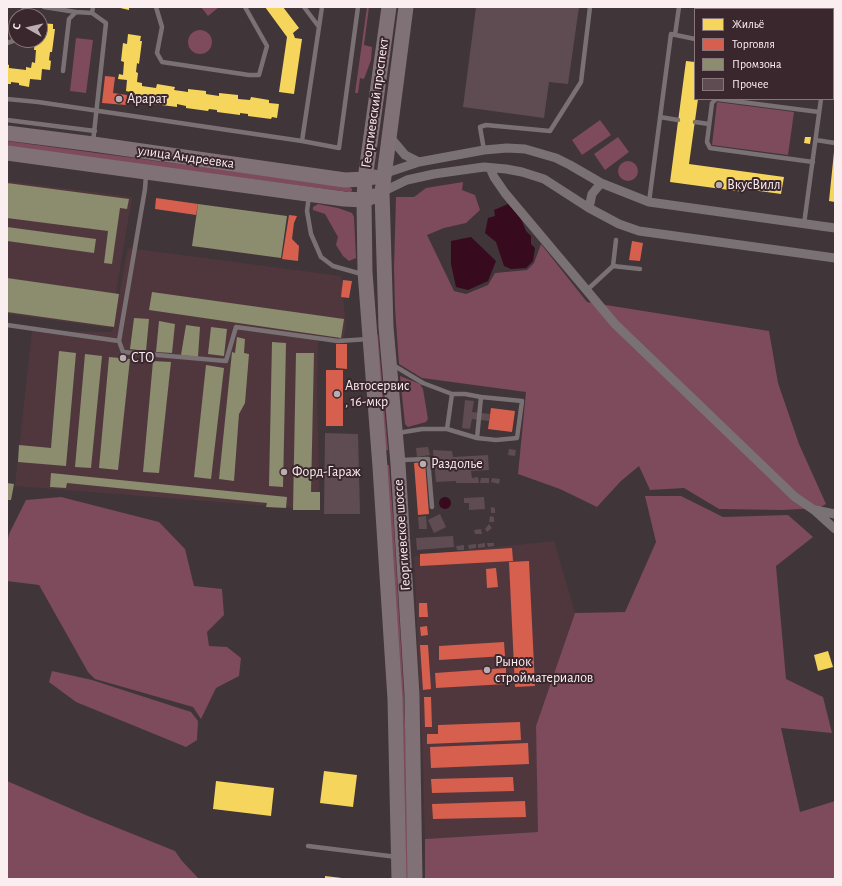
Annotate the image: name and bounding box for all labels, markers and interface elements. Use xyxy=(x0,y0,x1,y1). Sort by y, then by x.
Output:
north arrow xyxy=(8,8,48,48)
legend xyxy=(694,8,834,100)
text: Жильё xyxy=(732,18,764,30)
text: С xyxy=(11,23,22,30)
street label: Георгиевский проспект xyxy=(358,37,392,169)
text: Торговля xyxy=(732,38,775,50)
text: Промзона xyxy=(732,58,782,70)
text: Прочее xyxy=(732,78,768,90)
place label: Арарат xyxy=(127,91,167,107)
marker: Арарат xyxy=(114,94,124,104)
street label: улица Андреевка xyxy=(137,142,235,172)
place label: ВкусВилл xyxy=(727,177,780,193)
marker: ВкусВилл xyxy=(714,180,724,190)
place label: СТО xyxy=(131,350,154,366)
marker: СТО xyxy=(118,353,128,363)
place label: Автосервис , 16-мкр xyxy=(345,378,410,410)
marker: Автосервис , 16-мкр xyxy=(332,389,342,399)
place label: Раздолье xyxy=(431,456,483,472)
marker: Раздолье xyxy=(418,459,428,469)
place label: Форд-Гараж xyxy=(292,464,361,480)
marker: Форд-Гараж xyxy=(279,467,289,477)
street label: Георгиевское шоссе xyxy=(390,479,414,591)
place label: Рынок стройматериалов xyxy=(495,654,593,686)
marker: Рынок стройматериалов xyxy=(482,665,492,675)

